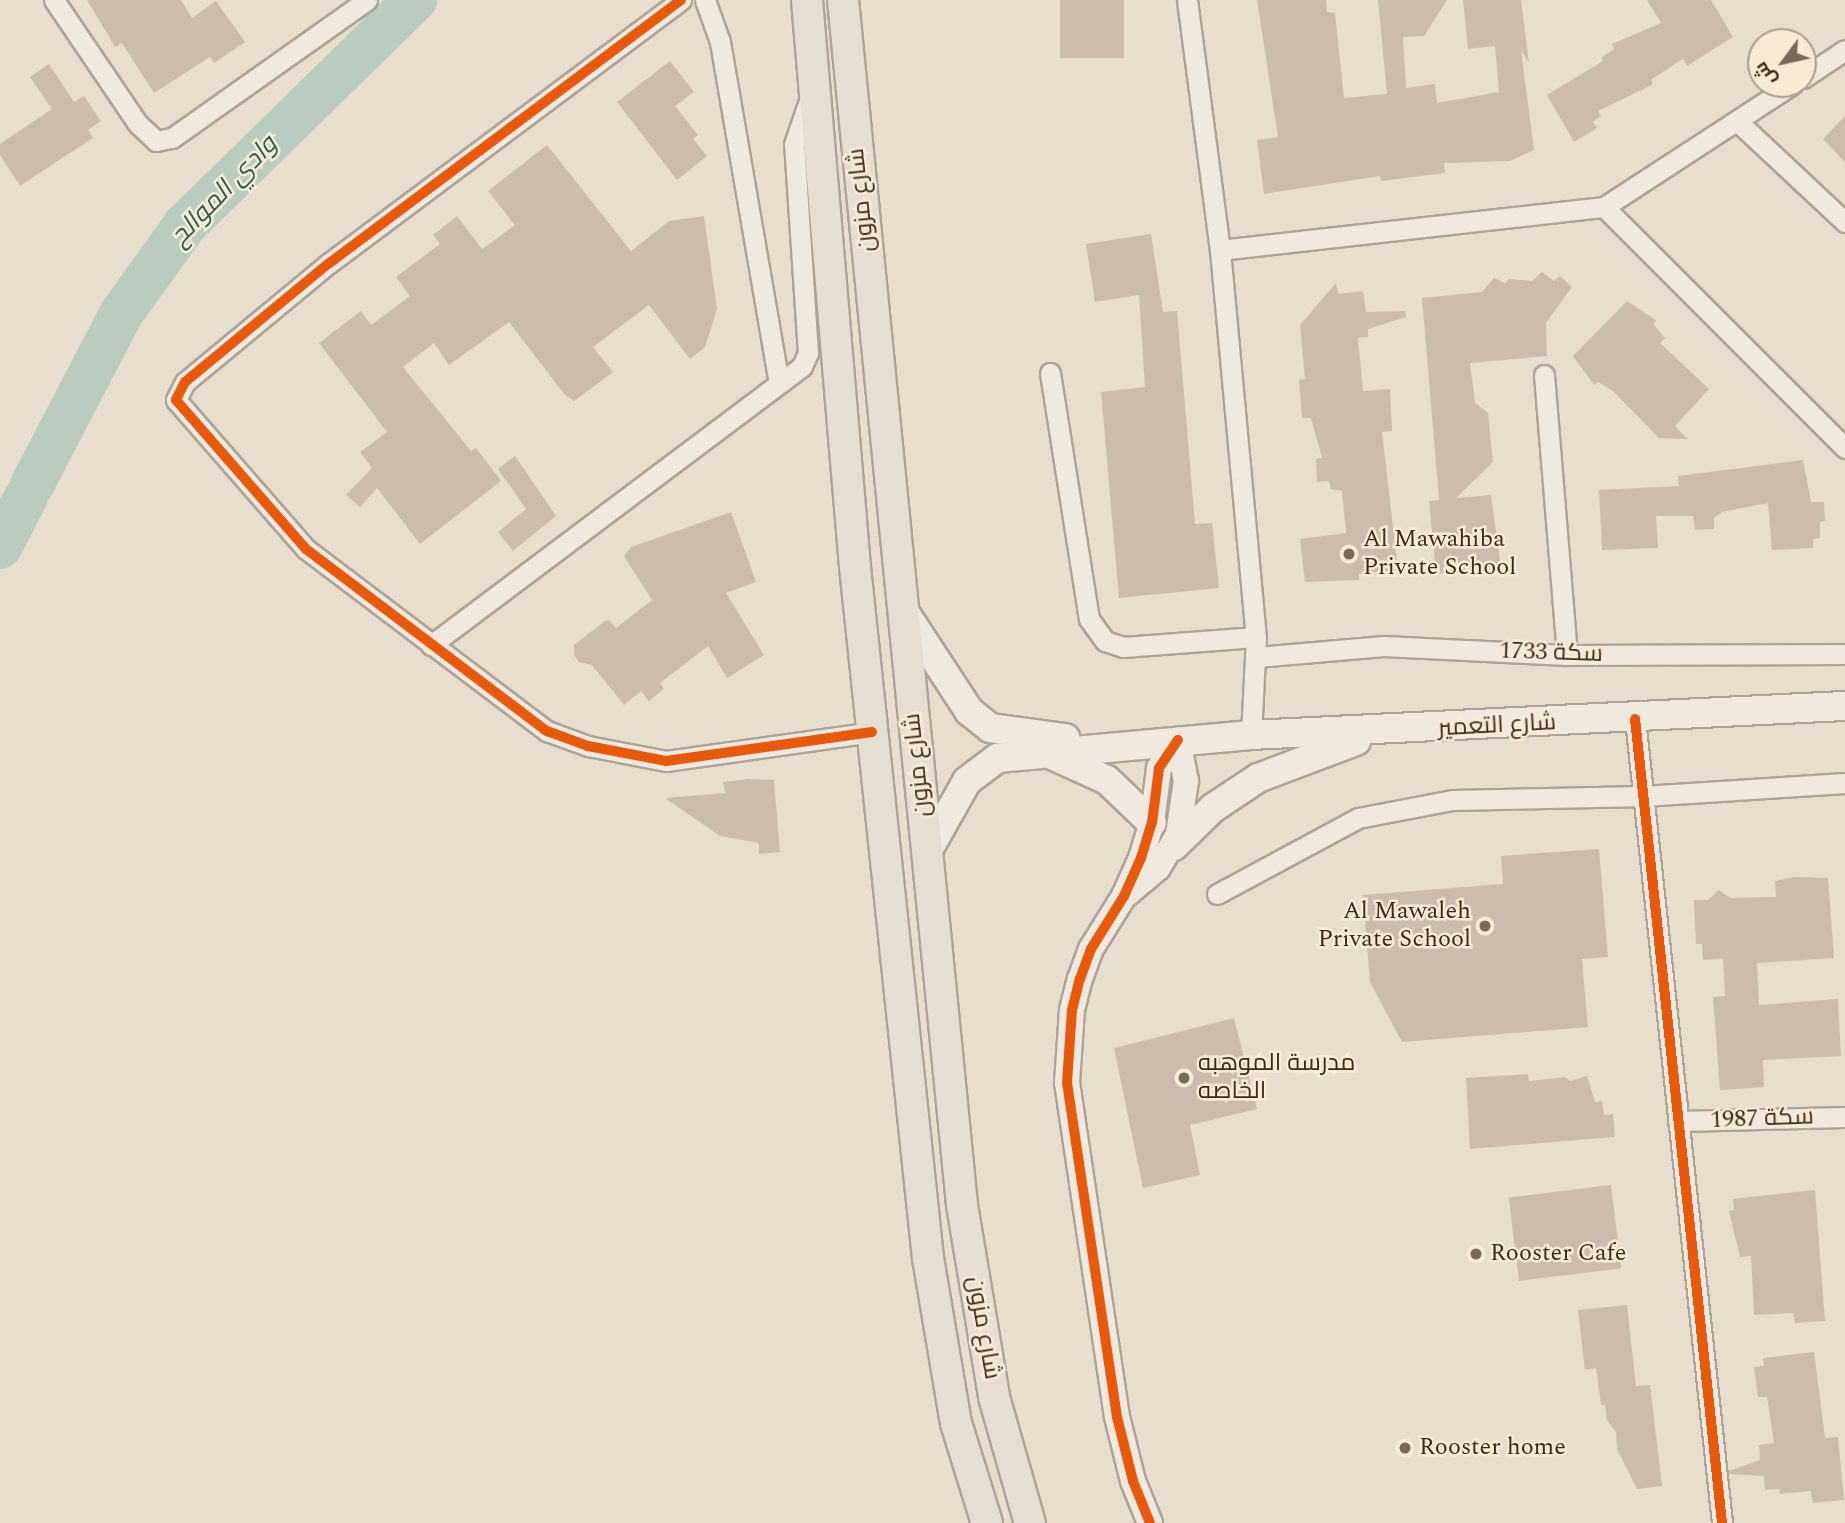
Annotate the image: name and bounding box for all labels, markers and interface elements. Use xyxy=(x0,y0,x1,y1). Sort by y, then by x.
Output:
north arrow xyxy=(1747,28,1817,98)
text: ش xyxy=(1747,56,1784,92)
water label: وادي الموالح xyxy=(164,130,284,252)
street label: شارع مزون xyxy=(842,147,882,253)
place label: Al Mawahiba Private School xyxy=(1363,526,1516,582)
marker: Al Mawahiba Private School xyxy=(1341,546,1357,562)
street label: سكة 1733 xyxy=(1499,637,1603,669)
street label: شارع التعمير xyxy=(1437,709,1557,743)
street label: شارع مزون xyxy=(898,712,938,818)
place label: Al Mawaleh Private School xyxy=(1318,898,1471,954)
marker: Al Mawaleh Private School xyxy=(1477,918,1493,934)
place label: مدرسة الموهبه الخاصه xyxy=(1198,1050,1355,1106)
marker: مدرسة الموهبه الخاصه xyxy=(1176,1070,1192,1086)
street label: سكة 1987 xyxy=(1710,1103,1814,1135)
place label: Rooster Cafe xyxy=(1490,1240,1626,1268)
marker: Rooster Cafe xyxy=(1468,1246,1484,1262)
street label: شارع مزون xyxy=(960,1274,1006,1382)
place label: Rooster home xyxy=(1419,1434,1566,1462)
marker: Rooster home xyxy=(1397,1440,1413,1456)

